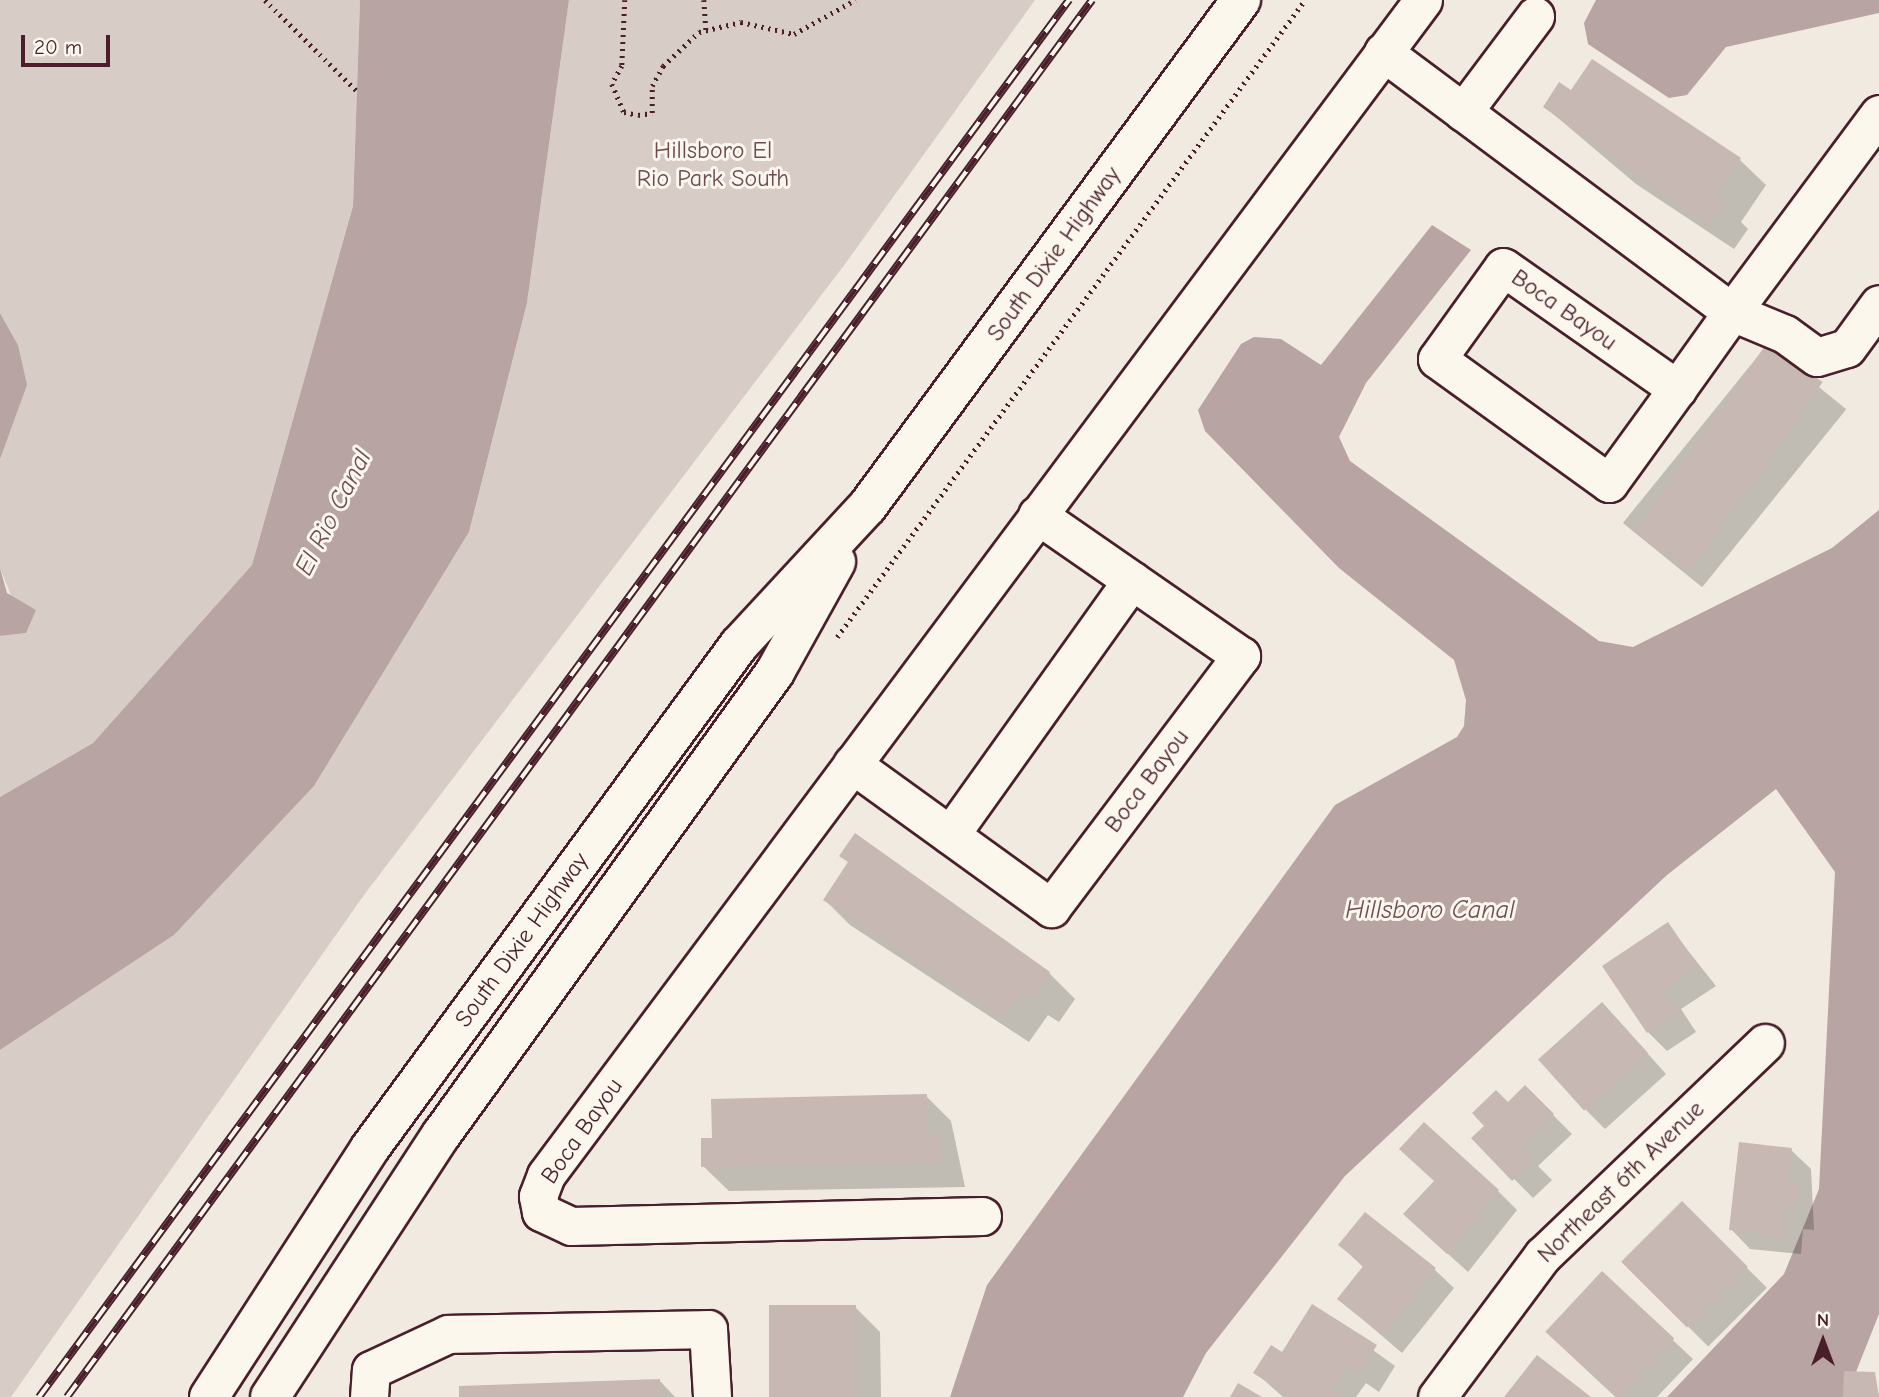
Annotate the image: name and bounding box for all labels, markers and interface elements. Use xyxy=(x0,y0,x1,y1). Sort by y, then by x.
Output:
scale bar xyxy=(24,21,114,65)
text: 20 m xyxy=(34,35,82,59)
park label: Hillsboro El Rio Park South xyxy=(637,137,789,193)
street label: South Dixie Highway xyxy=(981,161,1127,347)
street label: Boca Bayou xyxy=(1506,263,1622,357)
water label: El Rio Canal xyxy=(289,445,379,581)
street label: Boca Bayou xyxy=(1099,724,1195,838)
street label: South Dixie Highway xyxy=(449,847,595,1033)
water label: Hillsboro Canal xyxy=(1345,895,1515,927)
street label: Boca Bayou xyxy=(535,1073,629,1189)
street label: Northeast 6th Avenue xyxy=(1532,1095,1710,1269)
north arrow xyxy=(1788,1306,1858,1376)
text: N xyxy=(1817,1309,1829,1331)

